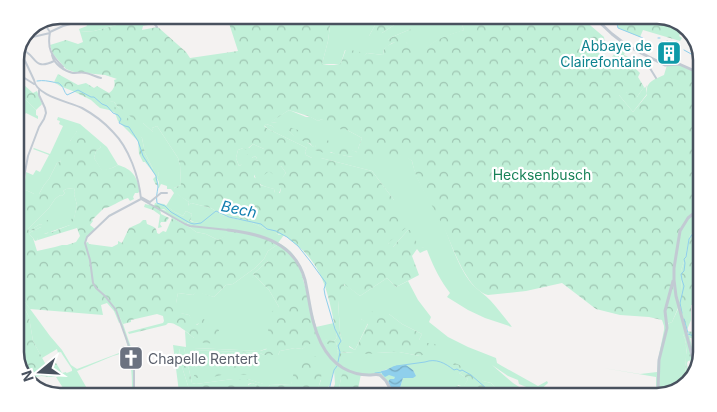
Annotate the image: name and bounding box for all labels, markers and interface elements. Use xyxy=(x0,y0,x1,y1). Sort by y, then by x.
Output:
place label: Abbaye de Clairefontaine xyxy=(560,37,652,70)
building icon: Abbaye de Clairefontaine xyxy=(656,40,682,66)
park label: Hecksenbusch xyxy=(493,166,591,183)
water label: Bech xyxy=(219,196,259,222)
church icon: Chapelle Rentert xyxy=(118,345,144,371)
north arrow xyxy=(15,347,65,397)
place label: Chapelle Rentert xyxy=(148,350,258,367)
text: N xyxy=(17,368,37,384)

